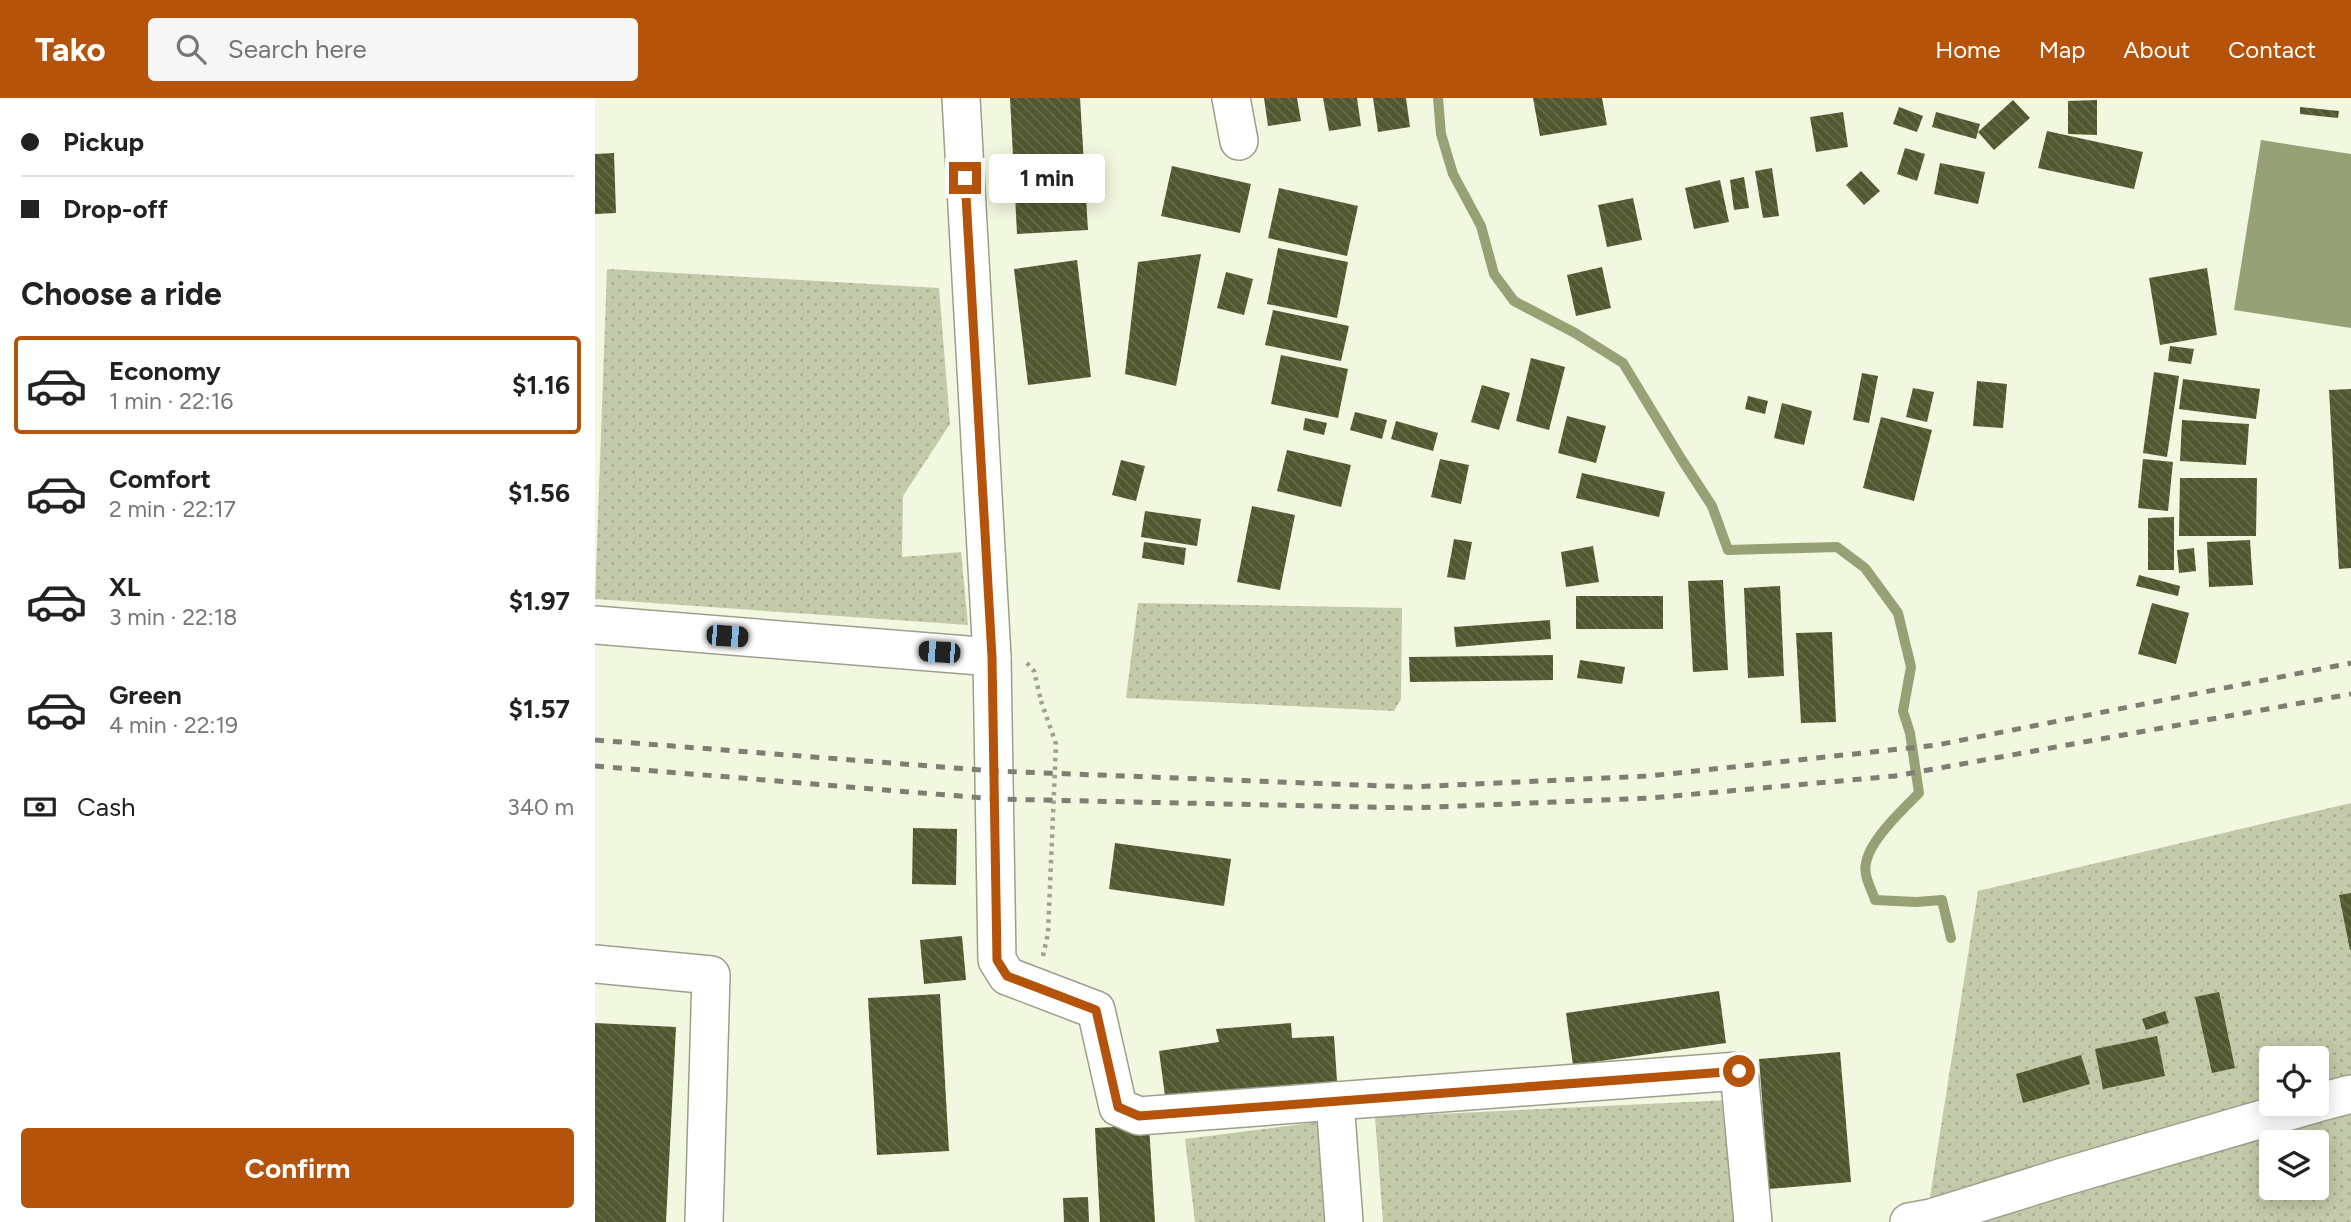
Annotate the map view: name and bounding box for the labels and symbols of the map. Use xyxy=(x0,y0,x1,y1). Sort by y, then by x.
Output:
callout: 1 min xyxy=(989,154,1105,202)
route end xyxy=(949,162,981,194)
car xyxy=(706,624,749,648)
car xyxy=(918,640,961,664)
route start xyxy=(1723,1055,1755,1087)

